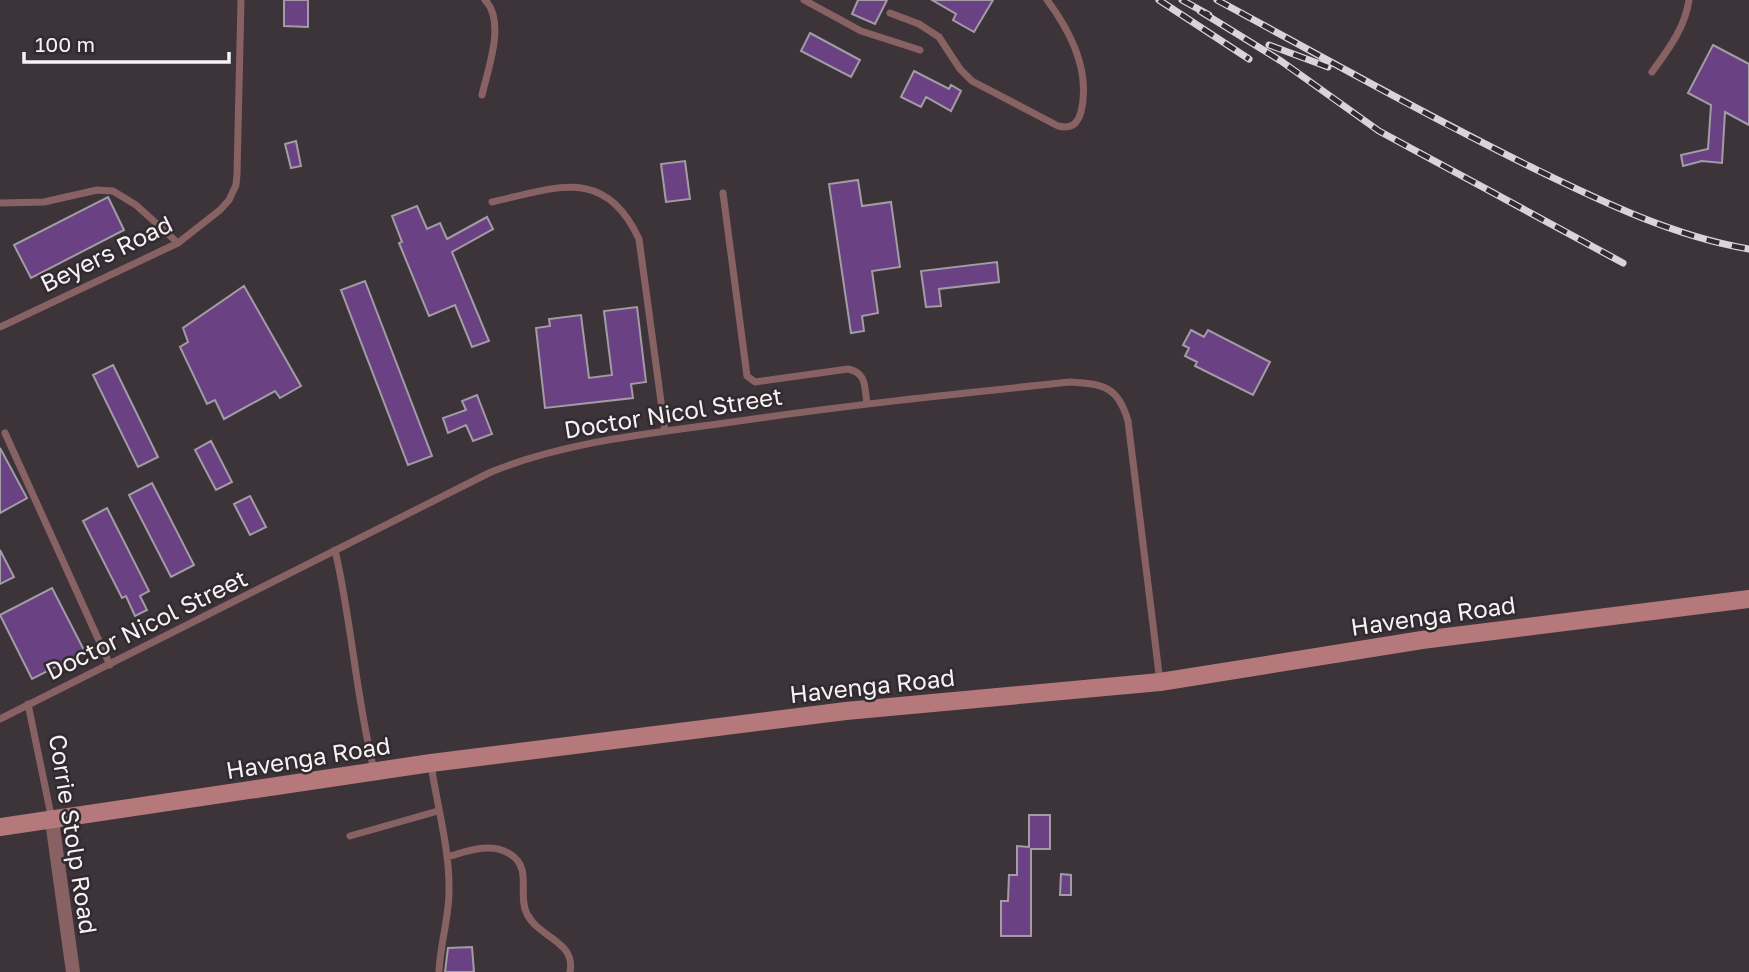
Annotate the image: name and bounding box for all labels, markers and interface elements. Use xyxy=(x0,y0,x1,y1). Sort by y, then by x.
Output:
scale bar xyxy=(24,21,229,65)
text: 100 m xyxy=(35,31,95,57)
street label: Beyers Road xyxy=(35,209,177,297)
street label: Doctor Nicol Street xyxy=(562,380,784,444)
street label: Doctor Nicol Street xyxy=(41,563,251,685)
street label: Havenga Road xyxy=(1349,589,1517,641)
street label: Havenga Road xyxy=(788,662,956,708)
street label: Havenga Road xyxy=(224,730,392,784)
street label: Corrie Stolp Road xyxy=(44,732,104,936)

